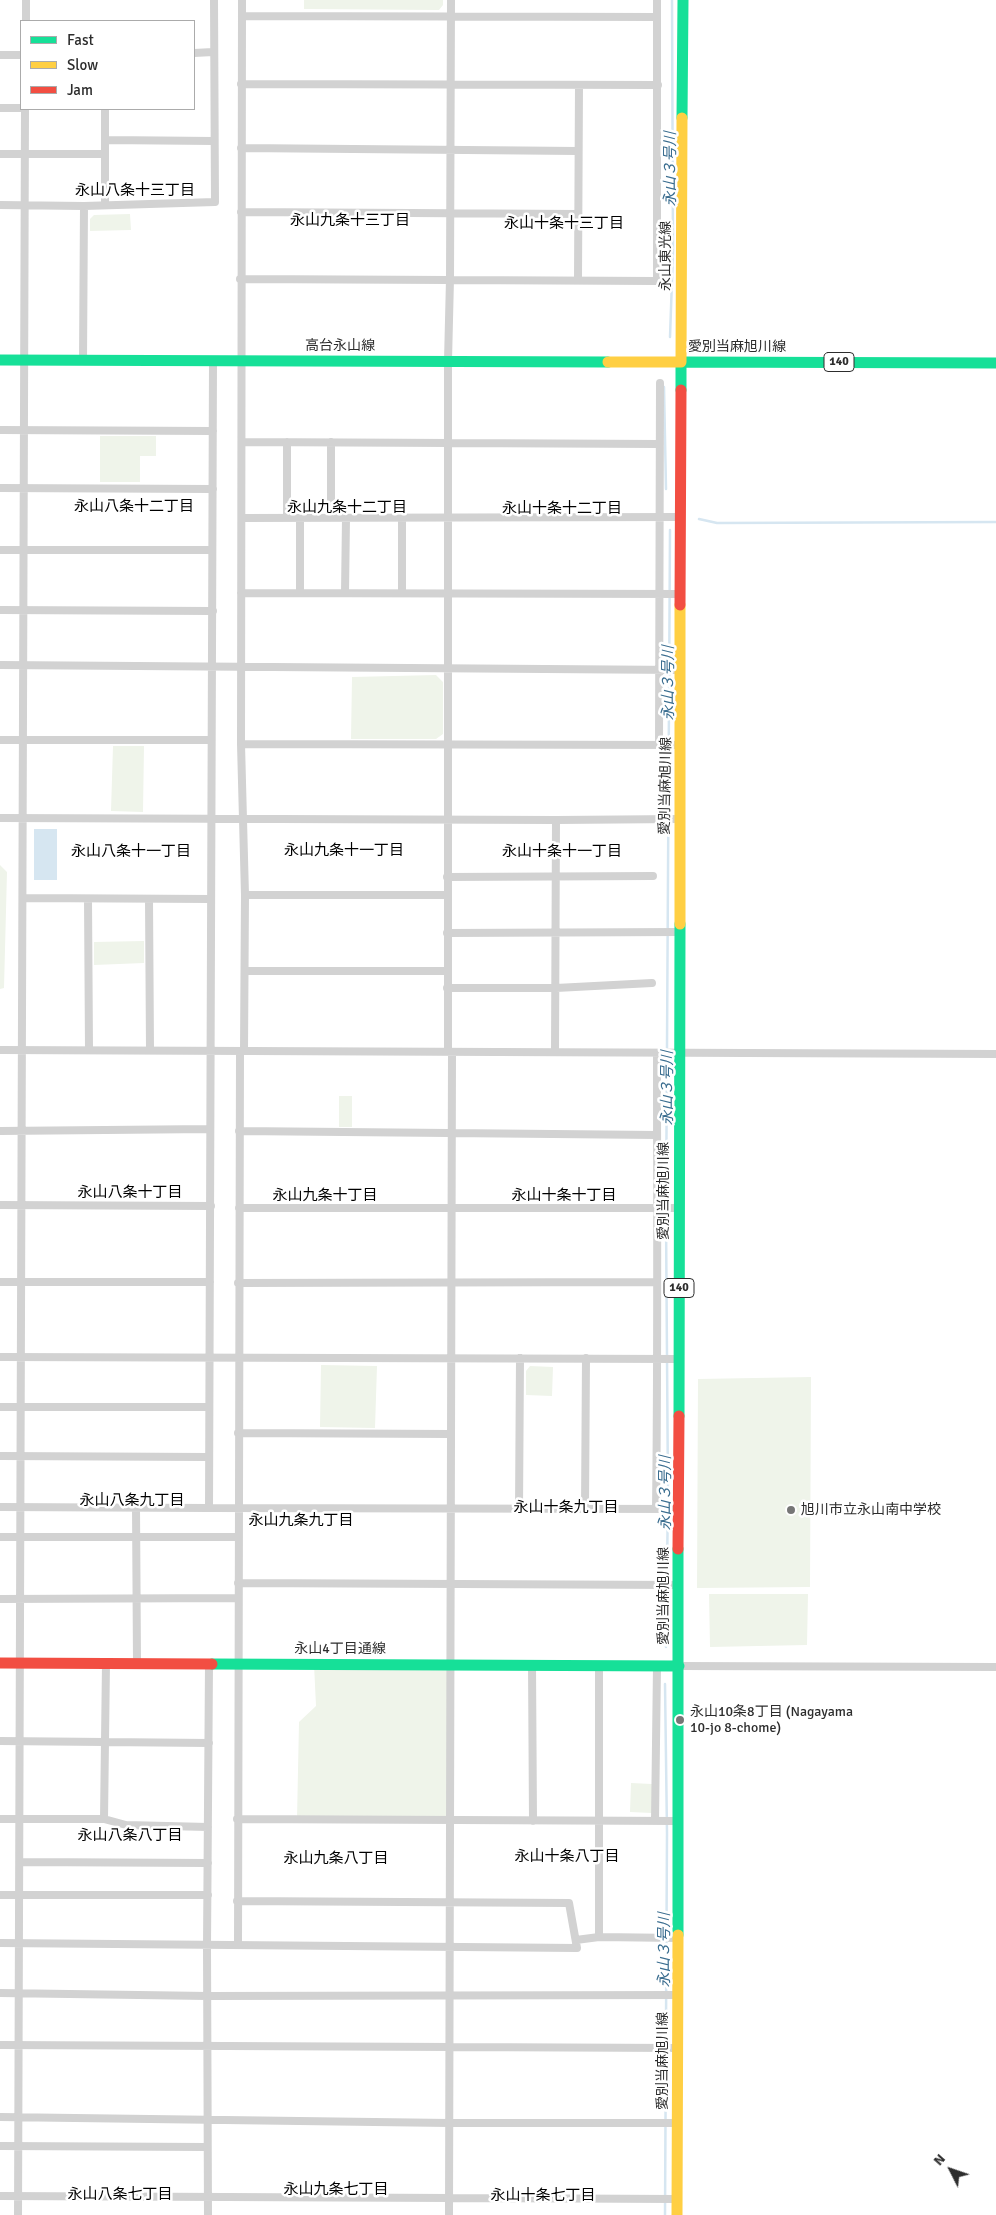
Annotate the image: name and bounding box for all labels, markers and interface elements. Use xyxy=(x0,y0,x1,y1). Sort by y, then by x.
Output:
legend xyxy=(20,20,195,110)
text: Fast xyxy=(67,31,94,49)
text: Slow xyxy=(67,56,98,74)
text: Jam xyxy=(67,81,93,99)
water label: 永山３号川 xyxy=(662,132,680,206)
district label: 永山八条十三丁目 xyxy=(75,182,195,200)
district label: 永山九条十三丁目 xyxy=(290,212,410,230)
district label: 永山十条十三丁目 xyxy=(504,215,624,233)
street label: 永山東光線 xyxy=(658,221,674,291)
street label: 高台永山線 xyxy=(305,338,375,354)
street label: 愛別当麻旭川線 xyxy=(688,339,786,355)
road number: 140 xyxy=(824,352,854,372)
district label: 永山八条十二丁目 xyxy=(74,498,194,516)
district label: 永山九条十二丁目 xyxy=(287,499,407,517)
district label: 永山十条十二丁目 xyxy=(502,500,622,518)
water label: 永山３号川 xyxy=(660,646,678,720)
street label: 愛別当麻旭川線 xyxy=(657,737,675,835)
district label: 永山九条十一丁目 xyxy=(284,842,404,860)
district label: 永山八条十一丁目 xyxy=(71,843,191,861)
district label: 永山十条十一丁目 xyxy=(502,843,622,861)
water label: 永山３号川 xyxy=(659,1051,677,1125)
street label: 愛別当麻旭川線 xyxy=(656,1142,672,1240)
district label: 永山八条十丁目 xyxy=(78,1184,182,1202)
district label: 永山九条十丁目 xyxy=(273,1187,377,1205)
district label: 永山十条十丁目 xyxy=(512,1187,616,1205)
road number: 140 xyxy=(664,1278,694,1298)
water label: 永山３号川 xyxy=(657,1456,675,1530)
district label: 永山八条九丁目 xyxy=(80,1492,184,1510)
district label: 永山十条九丁目 xyxy=(514,1499,618,1517)
place label: 旭川市立永山南中学校 xyxy=(801,1502,941,1518)
marker: 旭川市立永山南中学校 xyxy=(785,1504,797,1516)
district label: 永山九条九丁目 xyxy=(249,1512,353,1530)
street label: 愛別当麻旭川線 xyxy=(656,1547,672,1645)
street label: 永山4丁目通線 xyxy=(294,1641,386,1657)
place label: 永山10条8丁目 (Nagayama 10-jo 8-chome) xyxy=(690,1704,853,1736)
marker: 永山10条8丁目 (Nagayama 10-jo 8-chome) xyxy=(674,1714,686,1726)
district label: 永山八条八丁目 xyxy=(78,1827,182,1845)
district label: 永山十条八丁目 xyxy=(515,1848,619,1866)
district label: 永山九条八丁目 xyxy=(284,1850,388,1868)
water label: 永山３号川 xyxy=(656,1913,674,1987)
street label: 愛別当麻旭川線 xyxy=(655,2012,671,2110)
north arrow xyxy=(926,2145,976,2195)
text: N xyxy=(930,2151,949,2169)
district label: 永山九条七丁目 xyxy=(284,2181,388,2199)
district label: 永山八条七丁目 xyxy=(68,2186,172,2204)
district label: 永山十条七丁目 xyxy=(491,2187,595,2205)

